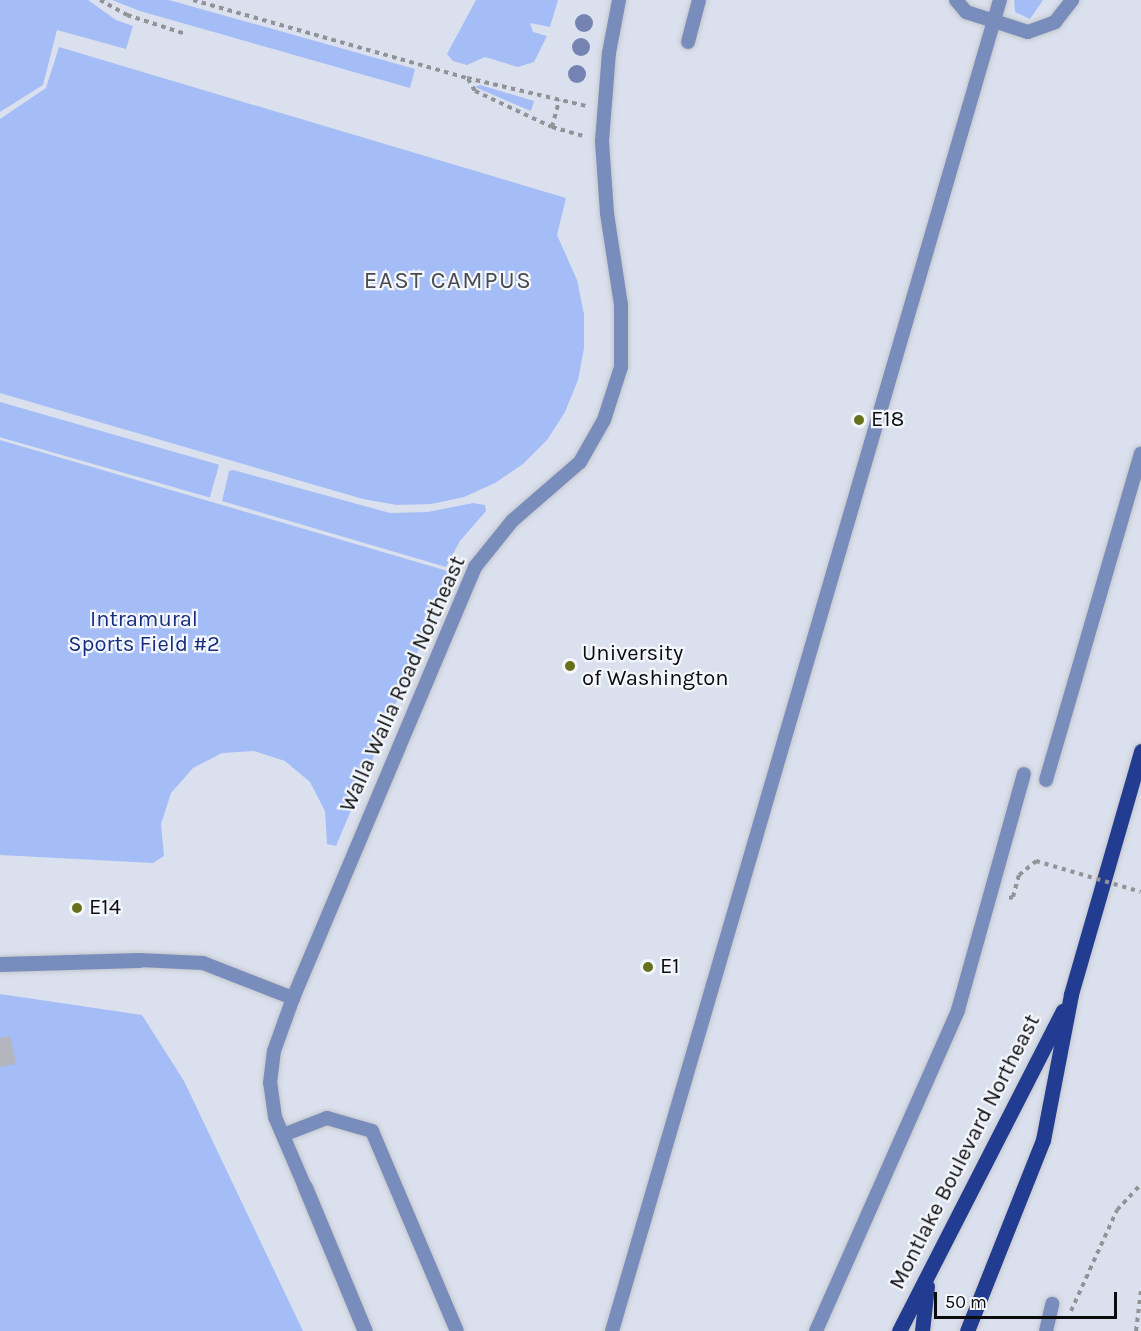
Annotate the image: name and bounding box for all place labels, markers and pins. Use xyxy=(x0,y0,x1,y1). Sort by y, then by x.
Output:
place label: E18 xyxy=(871,407,904,433)
marker: E18 xyxy=(852,413,866,427)
place label: University of Washington xyxy=(582,640,729,692)
marker: University of Washington xyxy=(563,659,577,673)
place label: E14 xyxy=(89,895,121,921)
marker: E14 xyxy=(70,901,84,915)
place label: E1 xyxy=(660,954,680,980)
marker: E1 xyxy=(641,960,655,974)

